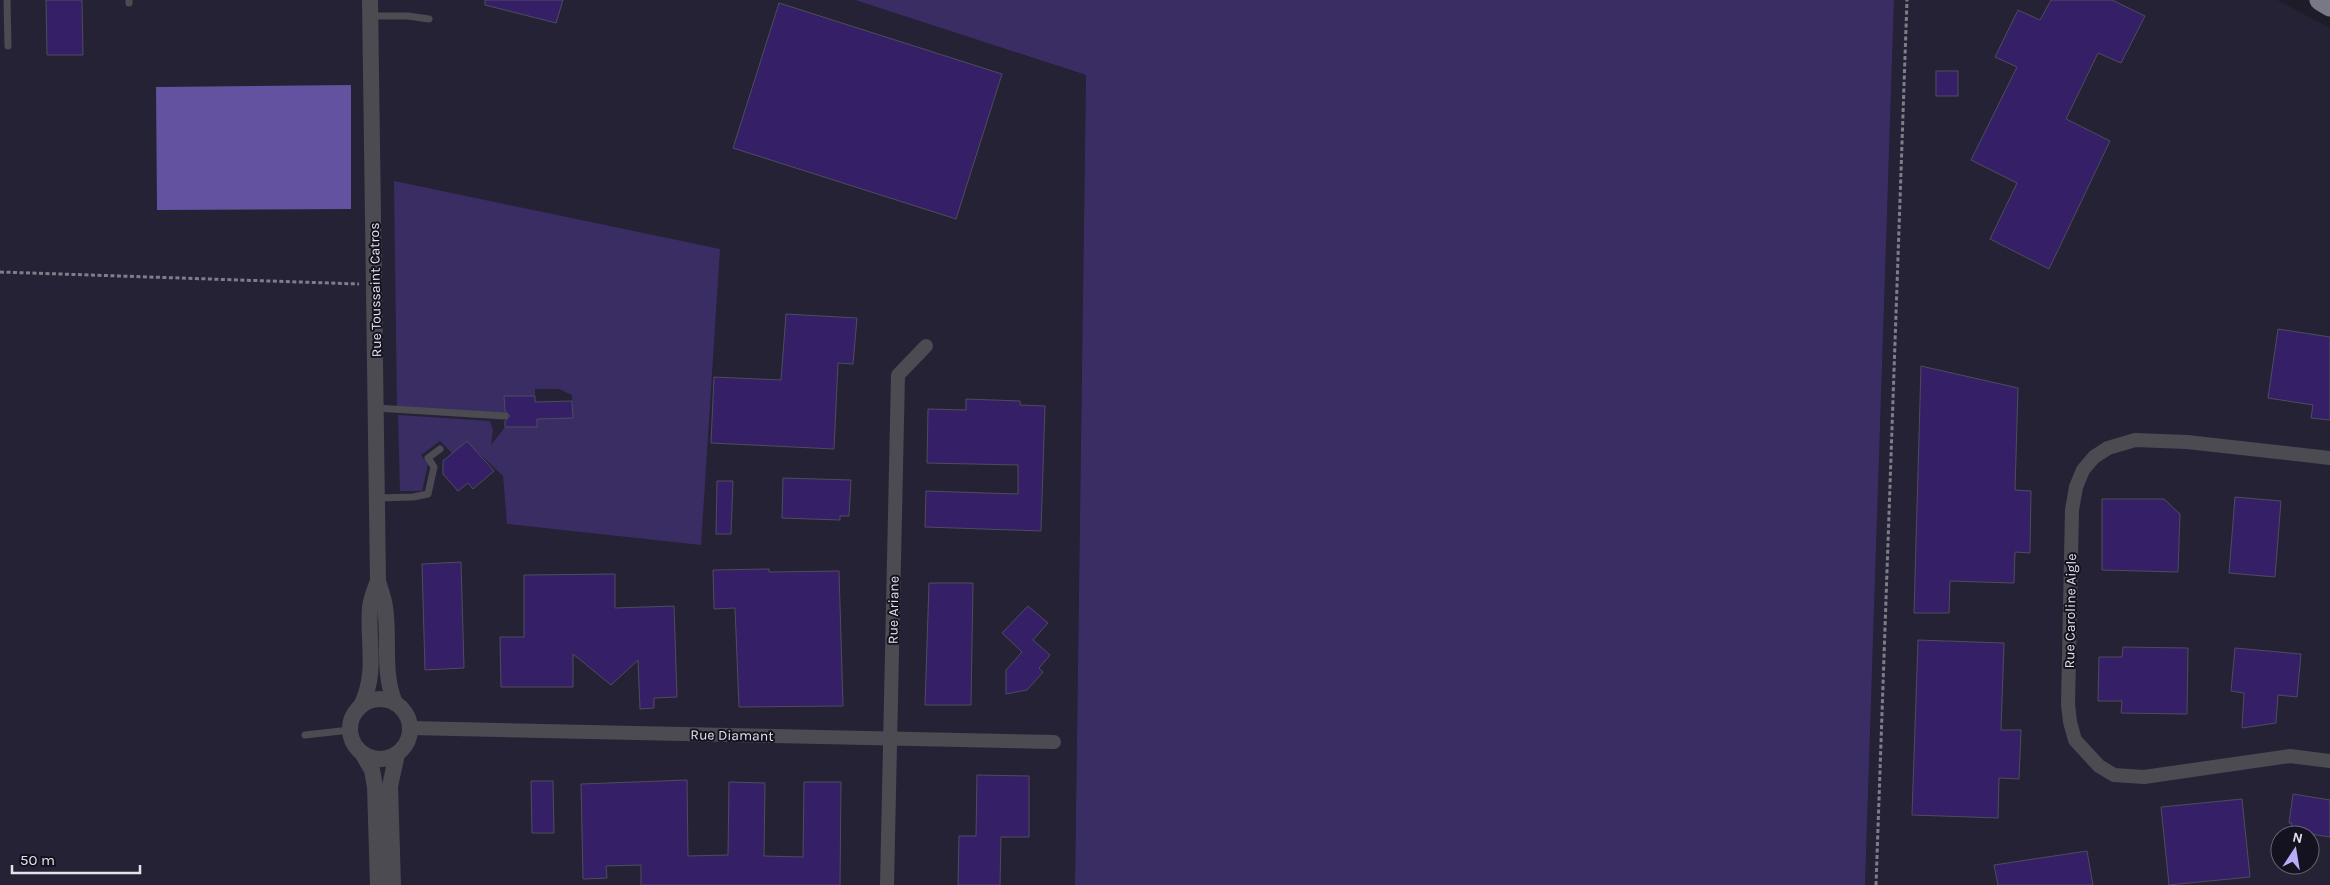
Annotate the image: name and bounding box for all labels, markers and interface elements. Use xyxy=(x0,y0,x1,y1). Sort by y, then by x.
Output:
street label: Rue Toussaint Catros xyxy=(366,222,385,358)
street label: Rue Caroline Aigle xyxy=(2061,553,2080,669)
street label: Rue Ariane xyxy=(884,576,903,644)
street label: Rue Diamant xyxy=(690,726,774,745)
north arrow xyxy=(2270,825,2320,875)
text: N xyxy=(2291,828,2304,847)
scale bar xyxy=(12,842,140,874)
text: 50 m xyxy=(20,851,55,869)

